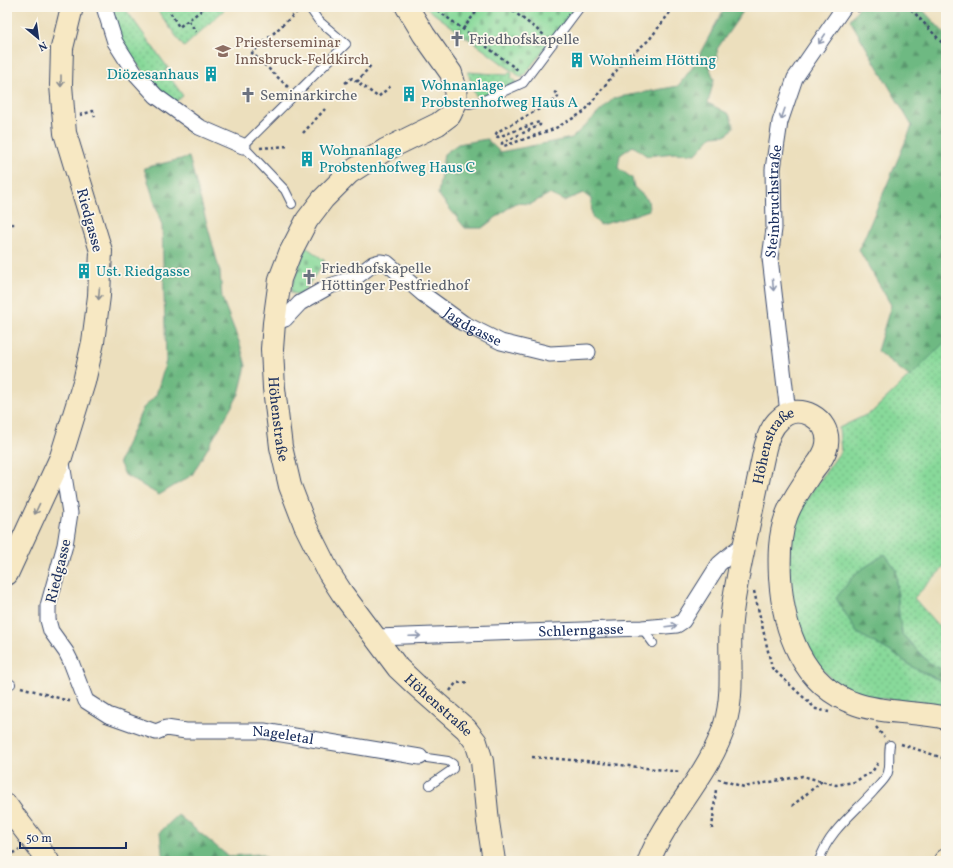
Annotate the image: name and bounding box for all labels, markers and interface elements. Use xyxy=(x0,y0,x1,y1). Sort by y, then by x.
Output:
north arrow xyxy=(18,18,58,58)
church icon: Friedhofskapelle xyxy=(448,30,466,48)
place label: Friedhofskapelle xyxy=(469,30,579,51)
place label: Priesterseminar Innsbruck-Feldkirch xyxy=(235,33,369,71)
one-way arrow xyxy=(818,33,826,44)
text: N xyxy=(35,37,49,54)
school or university icon: Priesterseminar Innsbruck-Feldkirch xyxy=(214,42,232,60)
building icon: Wohnheim Hötting xyxy=(568,51,586,69)
place label: Wohnheim Hötting xyxy=(589,51,717,72)
place label: Diözesanhaus xyxy=(107,65,199,86)
building icon: Diözesanhaus xyxy=(202,65,220,83)
one-way arrow xyxy=(57,74,65,87)
place label: Wohnanlage Probstenhofweg Haus A xyxy=(421,76,579,114)
building icon: Wohnanlage Probstenhofweg Haus A xyxy=(400,85,418,103)
church icon: Seminarkirche xyxy=(239,86,257,104)
place label: Seminarkirche xyxy=(260,86,357,107)
one-way arrow xyxy=(778,108,786,120)
place label: Wohnanlage Probstenhofweg Haus C xyxy=(319,141,476,179)
street label: Steinbruchstraße xyxy=(761,143,788,260)
building icon: Wohnanlage Probstenhofweg Haus C xyxy=(298,150,316,168)
street label: Riedgasse xyxy=(70,186,107,255)
place label: Friedhofskapelle Höttinger Pestfriedhof xyxy=(321,259,471,297)
building icon: Ust. Riedgasse xyxy=(75,262,93,280)
place label: Ust. Riedgasse xyxy=(96,262,190,283)
church icon: Friedhofskapelle Höttinger Pestfriedhof xyxy=(300,268,318,286)
one-way arrow xyxy=(769,278,777,291)
one-way arrow xyxy=(96,288,103,301)
street label: Jagdgasse xyxy=(439,303,505,353)
street label: Höhenstraße xyxy=(261,376,293,464)
street label: Höhenstraße xyxy=(749,403,797,487)
one-way arrow xyxy=(33,503,40,515)
street label: Riedgasse xyxy=(41,537,78,606)
street label: Schlerngasse xyxy=(538,620,624,644)
one-way arrow xyxy=(664,622,677,629)
one-way arrow xyxy=(408,632,421,640)
street label: Höhenstraße xyxy=(399,670,477,741)
street label: Nageletal xyxy=(252,722,315,751)
scale bar xyxy=(20,824,126,850)
text: 50 m xyxy=(26,831,52,847)

